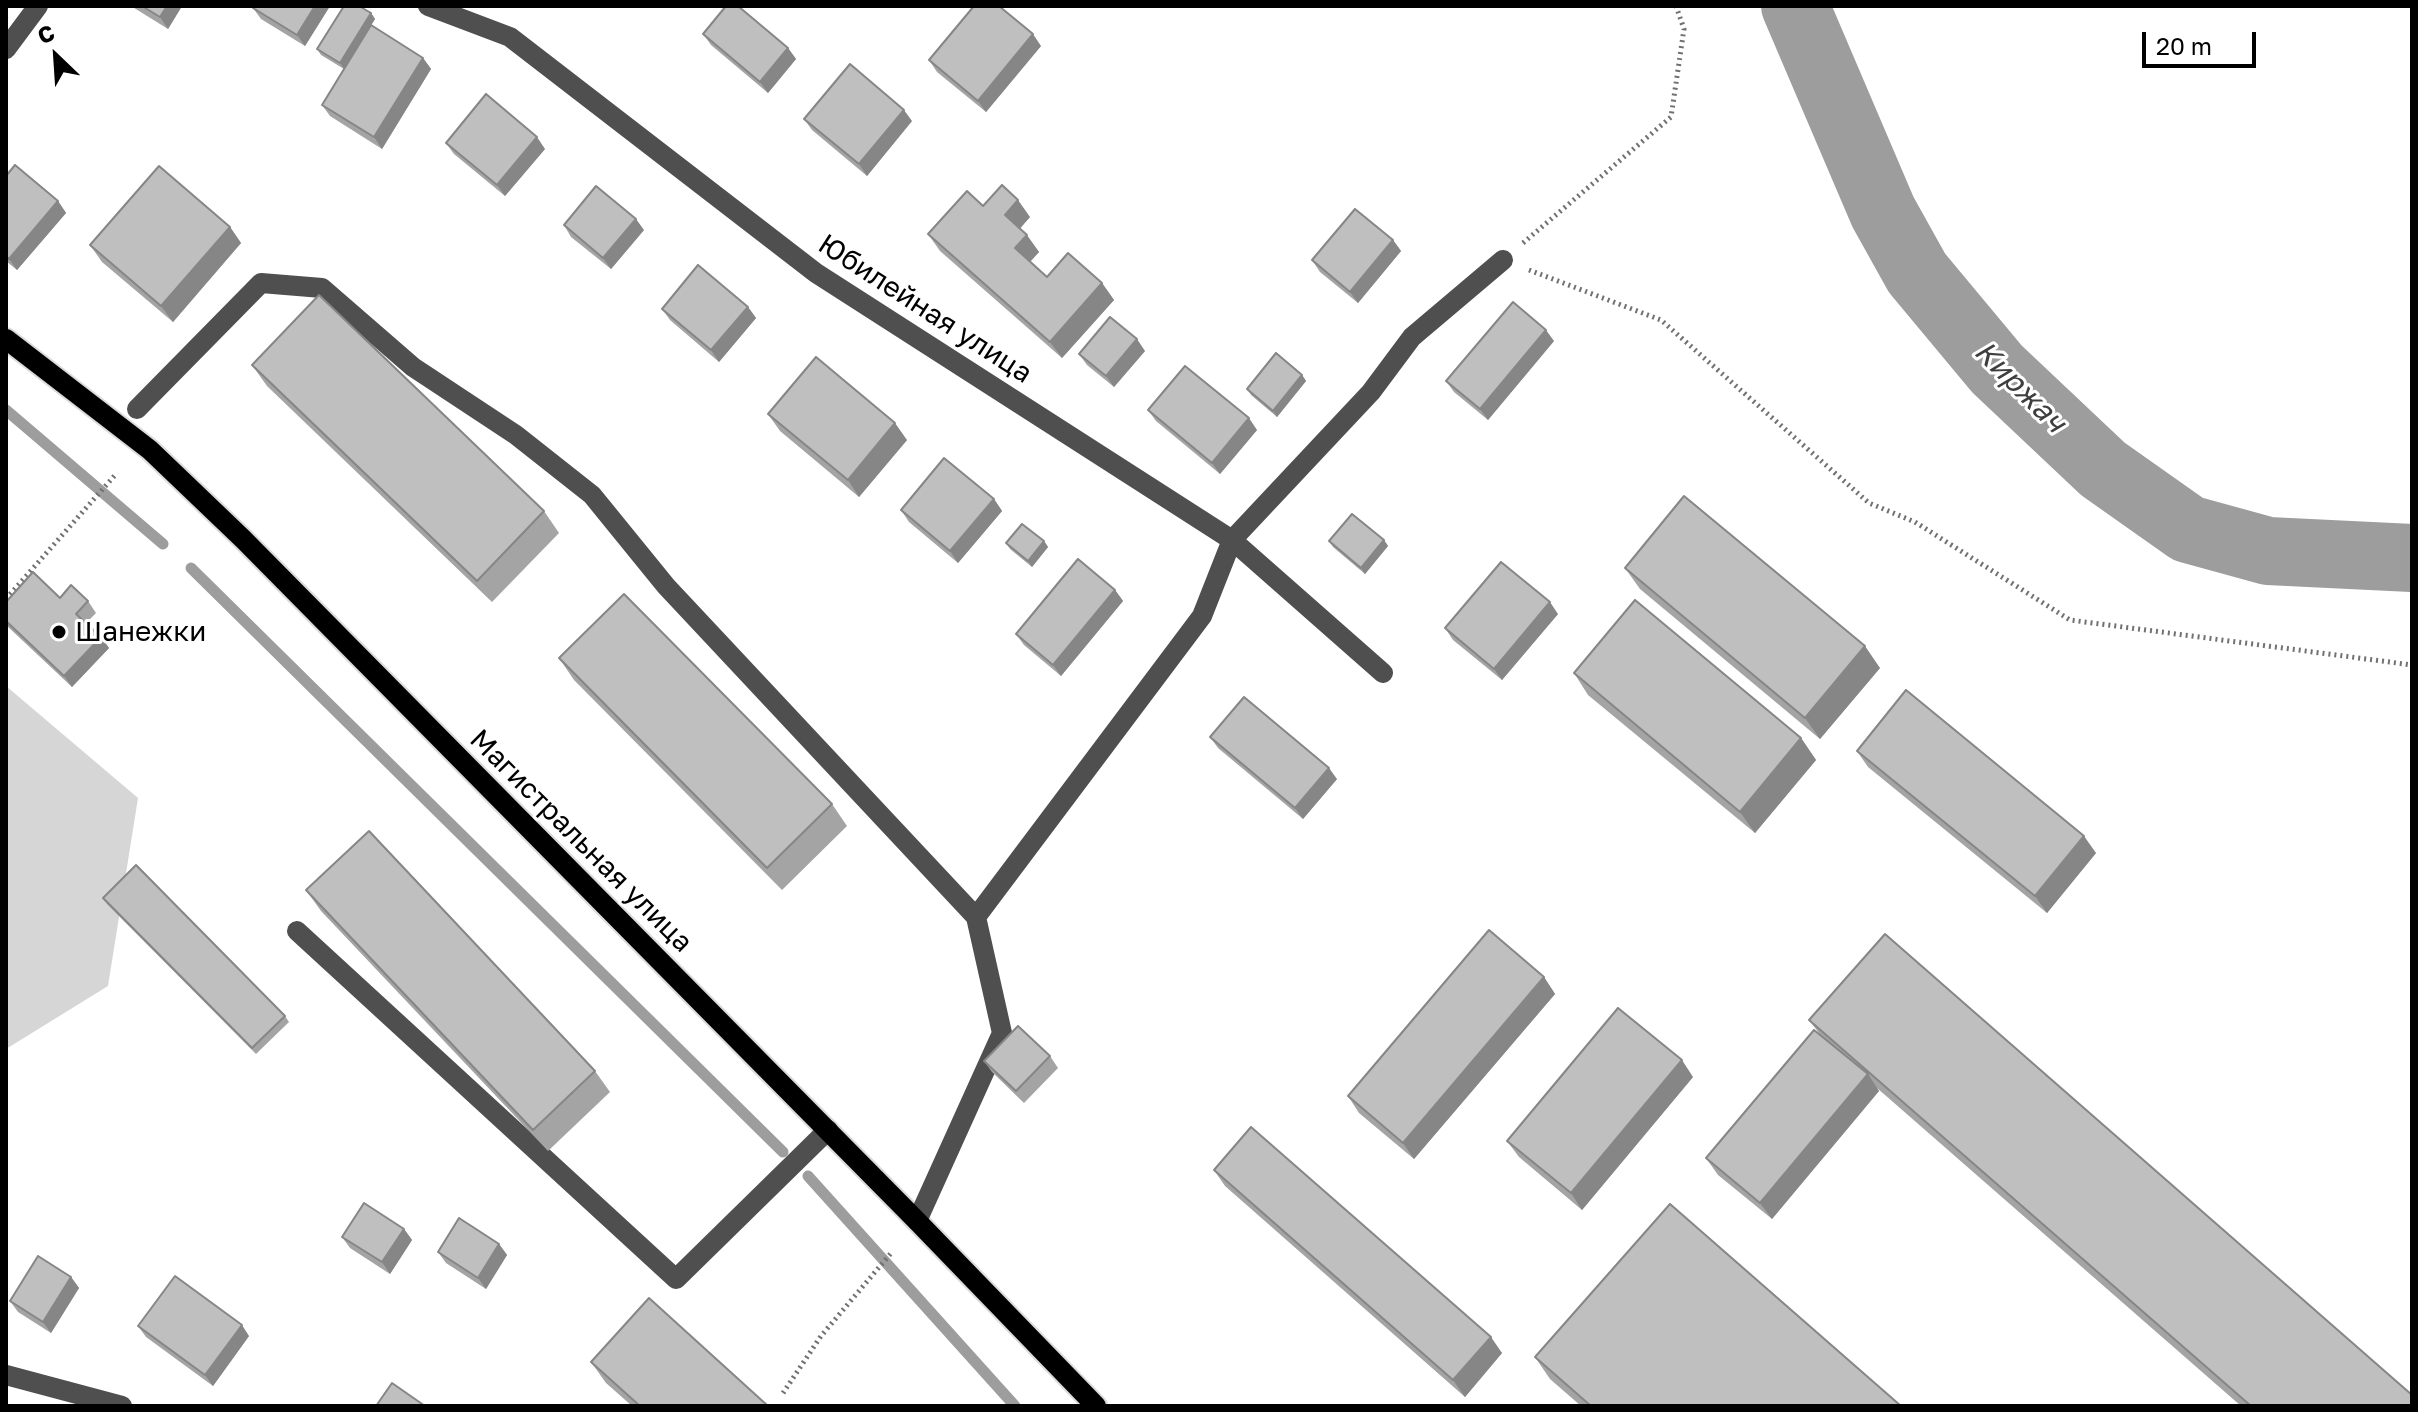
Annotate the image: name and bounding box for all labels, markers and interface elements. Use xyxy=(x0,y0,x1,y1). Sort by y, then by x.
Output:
north arrow xyxy=(16,16,96,96)
scale bar xyxy=(2146,16,2260,66)
text: С xyxy=(33,18,58,49)
text: 20 m xyxy=(2156,31,2212,60)
street label: Юбилейная улица xyxy=(812,227,1038,391)
water label: Киржач xyxy=(1967,334,2073,440)
place label: Шанежки xyxy=(75,615,206,649)
marker: Шанежки xyxy=(50,623,68,641)
street label: Магистральная улица xyxy=(463,723,699,959)

